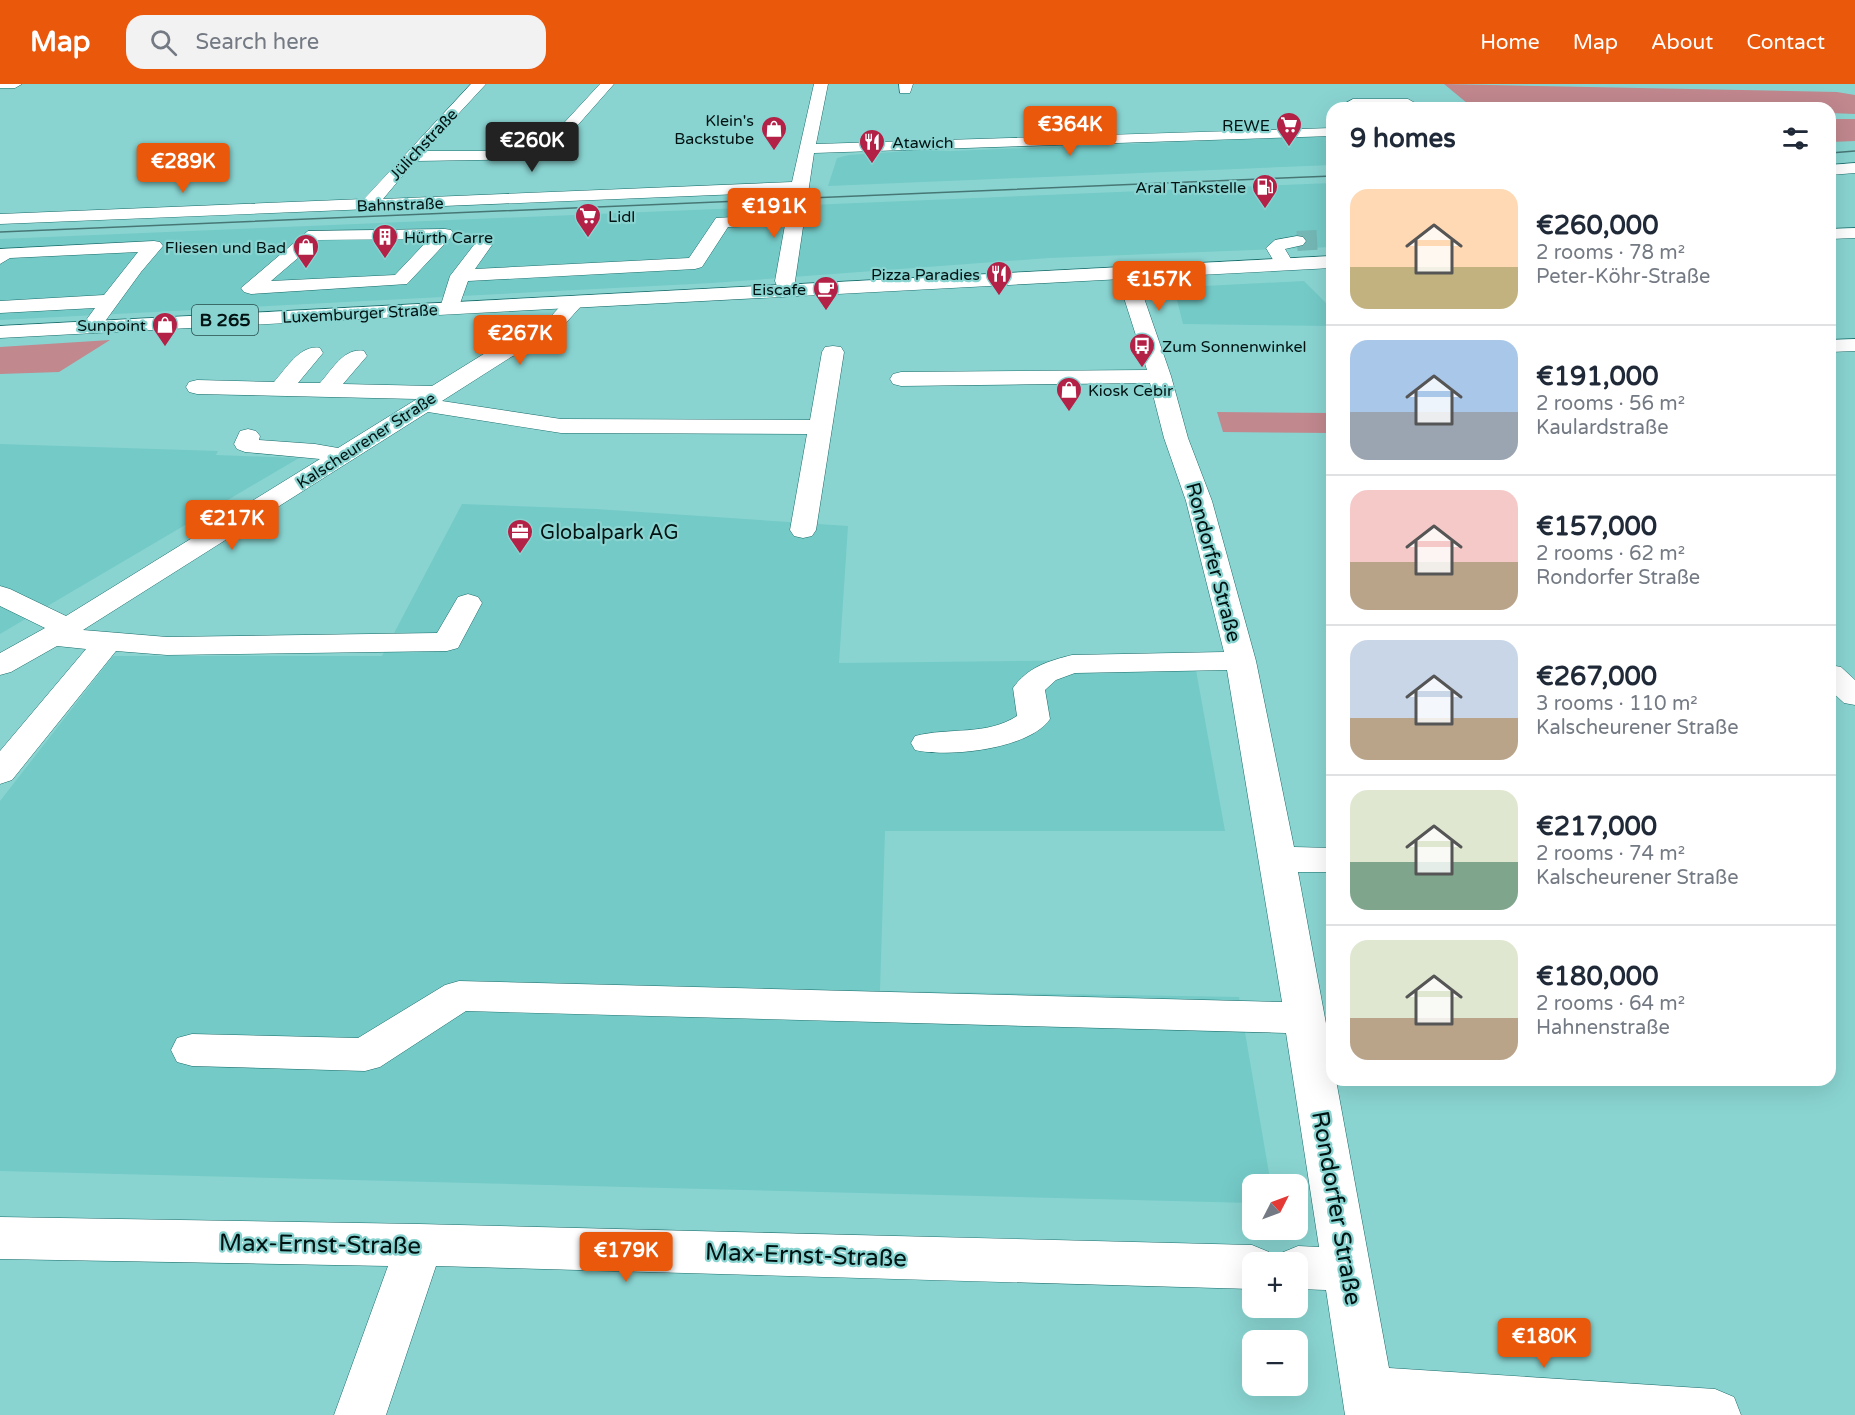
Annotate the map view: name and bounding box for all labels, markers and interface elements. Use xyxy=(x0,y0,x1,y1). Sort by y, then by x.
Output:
search box xyxy=(126,15,546,69)
text: Map xyxy=(30,25,90,59)
icon: search xyxy=(147,26,180,59)
text: Search here xyxy=(195,29,319,55)
text: Home xyxy=(1480,30,1540,55)
text: Map xyxy=(1573,30,1618,55)
text: About xyxy=(1651,30,1713,55)
text: Contact xyxy=(1746,30,1825,55)
street label: Jülichstraße xyxy=(385,105,462,185)
pin: €364K xyxy=(1028,106,1112,157)
supermarket icon: REWE xyxy=(1274,110,1304,148)
place label: Klein's Backstube xyxy=(674,111,754,149)
text: €364K xyxy=(1038,113,1102,137)
shop icon: Klein's Backstube xyxy=(759,114,789,152)
place label: REWE xyxy=(1222,116,1270,136)
pin: €260K xyxy=(490,122,574,173)
icon: filters xyxy=(1779,122,1812,155)
text: 9 homes xyxy=(1350,123,1456,154)
restaurant icon: Atawich xyxy=(857,127,887,165)
text: €260K xyxy=(500,129,564,153)
place label: Atawich xyxy=(892,133,953,153)
pin: €289K xyxy=(141,143,225,194)
text: €289K xyxy=(151,150,215,174)
fuel station icon: Aral Tankstelle xyxy=(1250,172,1280,210)
place label: Aral Tankstelle xyxy=(1135,178,1246,198)
pin: €191K xyxy=(732,188,816,239)
street label: Bahnstraße xyxy=(356,193,444,217)
text: €191K xyxy=(742,195,806,219)
supermarket icon: Lidl xyxy=(573,201,603,239)
place label: Lidl xyxy=(608,207,635,227)
text: €260,000 xyxy=(1536,210,1658,241)
icon: home xyxy=(1398,213,1470,285)
building icon: Hürth Carre xyxy=(370,222,400,260)
place label: Hürth Carre xyxy=(404,228,493,248)
shop icon: Fliesen und Bad xyxy=(291,232,321,270)
place label: Fliesen und Bad xyxy=(165,238,286,258)
text: 2 rooms · 78 m² xyxy=(1536,241,1685,265)
restaurant icon: Pizza Paradies xyxy=(984,259,1014,297)
pin: €157K xyxy=(1117,261,1201,312)
place label: Pizza Paradies xyxy=(871,265,980,285)
text: Peter-Köhr-Straße xyxy=(1536,265,1710,289)
text: €157K xyxy=(1127,268,1191,292)
cafe icon: Eiscafe xyxy=(811,274,841,312)
place label: Eiscafe xyxy=(752,280,806,300)
street label: Luxemburger Straße xyxy=(282,300,438,328)
road number: B 265 xyxy=(192,305,258,335)
shop icon: Sunpoint xyxy=(150,310,180,348)
pin: €267K xyxy=(478,315,562,366)
place label: Sunpoint xyxy=(77,316,146,336)
text: €267K xyxy=(488,322,552,346)
bus stop icon: Zum Sonnenwinkel xyxy=(1127,331,1157,369)
place label: Zum Sonnenwinkel xyxy=(1162,337,1307,357)
text: €191,000 xyxy=(1536,361,1658,392)
icon: home xyxy=(1398,364,1470,436)
shop icon: Kiosk Cebir xyxy=(1054,375,1084,413)
place label: Kiosk Cebir xyxy=(1088,381,1174,401)
street label: Kalscheurener Straße xyxy=(293,388,440,493)
text: 2 rooms · 56 m² xyxy=(1536,392,1685,416)
text: Kaulardstraße xyxy=(1536,416,1668,440)
street label: Rondorfer Straße xyxy=(1180,480,1246,645)
pin: €217K xyxy=(190,500,274,551)
text: €217K xyxy=(200,507,264,531)
text: €157,000 xyxy=(1536,511,1657,542)
icon: home xyxy=(1398,514,1470,586)
office icon: Globalpark AG xyxy=(505,517,535,555)
place label: Globalpark AG xyxy=(540,521,679,545)
text: 2 rooms · 62 m² xyxy=(1536,542,1685,566)
text: Rondorfer Straße xyxy=(1536,566,1700,590)
text: €267,000 xyxy=(1536,661,1657,692)
icon: home xyxy=(1398,664,1470,736)
text: 3 rooms · 110 m² xyxy=(1536,692,1698,716)
text: Kalscheurener Straße xyxy=(1536,716,1739,740)
text: €217,000 xyxy=(1536,811,1657,842)
icon: home xyxy=(1398,814,1470,886)
text: 2 rooms · 74 m² xyxy=(1536,842,1685,866)
text: Kalscheurener Straße xyxy=(1536,866,1739,890)
text: €180,000 xyxy=(1536,961,1658,992)
icon: home xyxy=(1398,964,1470,1036)
text: 2 rooms · 64 m² xyxy=(1536,992,1685,1016)
text: Hahnenstraße xyxy=(1536,1016,1670,1040)
street label: Rondorfer Straße xyxy=(1305,1109,1368,1308)
north arrow xyxy=(1242,1174,1308,1240)
map controls xyxy=(1242,1174,1308,1396)
street label: Max-Ernst-Straße xyxy=(219,1228,421,1261)
pin: €179K xyxy=(584,1232,668,1283)
street label: Max-Ernst-Straße xyxy=(705,1237,907,1274)
text: €179K xyxy=(594,1239,658,1263)
button: + xyxy=(1242,1252,1308,1318)
pin: €180K xyxy=(1502,1318,1586,1369)
text: €180K xyxy=(1512,1325,1576,1349)
button: − xyxy=(1242,1330,1308,1396)

